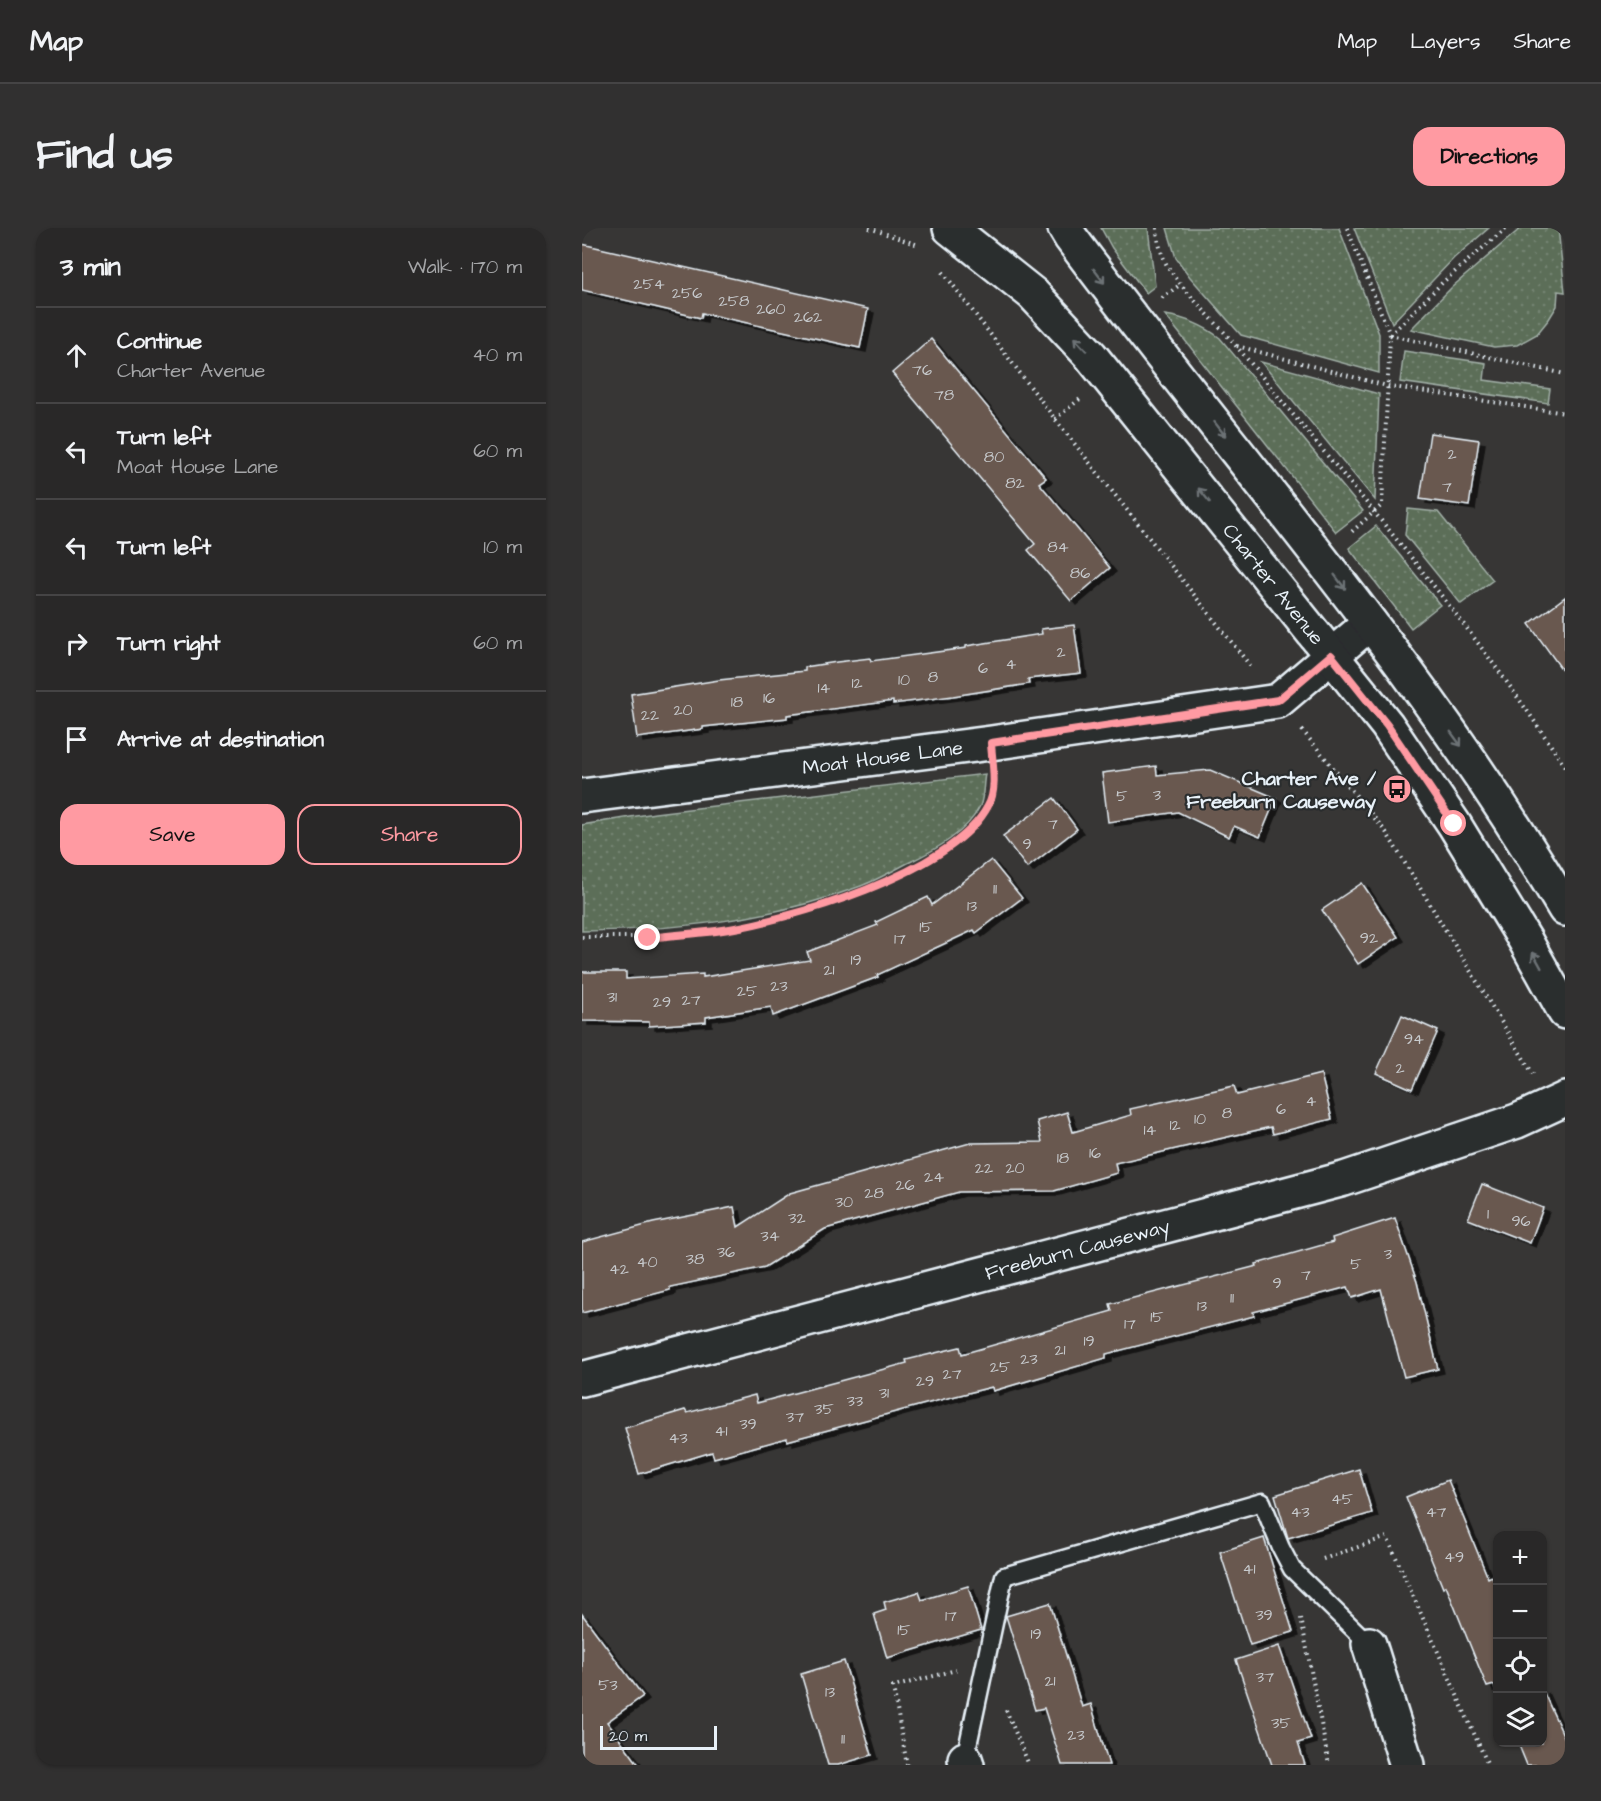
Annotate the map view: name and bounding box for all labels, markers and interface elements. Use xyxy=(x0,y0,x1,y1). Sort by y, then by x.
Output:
text: Map xyxy=(30,22,83,61)
text: Map xyxy=(1337,27,1377,56)
text: Layers xyxy=(1410,27,1480,56)
text: Share xyxy=(1513,27,1571,56)
text: Find us xyxy=(36,127,173,185)
button: Directions xyxy=(1413,127,1565,186)
text: 3 min xyxy=(60,249,121,285)
text: Walk · 170 m xyxy=(408,253,522,281)
one-way arrow xyxy=(1093,267,1105,283)
house number: 254 xyxy=(633,273,665,295)
house number: 256 xyxy=(672,282,702,304)
house number: 258 xyxy=(719,290,749,312)
house number: 260 xyxy=(756,298,786,320)
house number: 262 xyxy=(794,306,822,328)
text: Continue xyxy=(117,326,202,357)
one-way arrow xyxy=(1073,337,1088,352)
icon: ahead xyxy=(60,339,93,372)
text: 40 m xyxy=(472,341,522,369)
text: Charter Avenue xyxy=(117,357,265,385)
house number: 76 xyxy=(912,359,932,381)
house number: 78 xyxy=(934,384,954,406)
one-way arrow xyxy=(1213,421,1226,437)
text: Turn left xyxy=(117,422,211,453)
icon: left xyxy=(60,435,93,468)
text: 60 m xyxy=(473,437,522,465)
house number: 2 xyxy=(1447,443,1457,465)
house number: 80 xyxy=(984,446,1004,468)
text: Moat House Lane xyxy=(117,453,278,481)
house number: 82 xyxy=(1005,472,1025,494)
house number: 7 xyxy=(1442,476,1452,498)
one-way arrow xyxy=(1197,488,1210,504)
street label: Charter Avenue xyxy=(1216,518,1330,651)
icon: left xyxy=(60,531,93,564)
text: Turn left xyxy=(117,532,211,563)
text: 10 m xyxy=(483,533,522,561)
house number: 84 xyxy=(1047,536,1069,558)
house number: 86 xyxy=(1070,562,1090,584)
one-way arrow xyxy=(1334,574,1346,590)
icon: right xyxy=(60,627,93,660)
text: Turn right xyxy=(117,628,220,659)
text: 60 m xyxy=(473,629,522,657)
house number: 2 xyxy=(1056,641,1066,663)
house number: 4 xyxy=(1006,653,1017,675)
house number: 6 xyxy=(978,657,988,679)
house number: 8 xyxy=(928,666,938,688)
house number: 10 xyxy=(898,669,910,691)
house number: 12 xyxy=(851,672,863,694)
house number: 14 xyxy=(818,677,831,699)
house number: 16 xyxy=(763,687,775,709)
house number: 18 xyxy=(731,691,743,713)
house number: 20 xyxy=(673,699,693,721)
house number: 22 xyxy=(641,704,659,726)
icon: arrive xyxy=(60,723,93,756)
text: Arrive at destination xyxy=(117,724,324,755)
one-way arrow xyxy=(1450,730,1463,746)
street label: Moat House Lane xyxy=(801,734,965,782)
place label: Charter Ave / Freeburn Causeway xyxy=(1186,765,1377,817)
bus stop icon: Charter Ave / Freeburn Causeway xyxy=(1381,773,1413,805)
house number: 3 xyxy=(1153,784,1161,806)
house number: 5 xyxy=(1116,785,1128,807)
button: Save xyxy=(60,804,285,865)
button: Share xyxy=(297,804,522,865)
route start xyxy=(1440,810,1466,836)
house number: 7 xyxy=(1048,813,1058,835)
house number: 9 xyxy=(1022,833,1032,855)
house number: 11 xyxy=(993,878,997,900)
house number: 13 xyxy=(967,895,977,917)
house number: 15 xyxy=(919,916,933,938)
route end xyxy=(634,924,660,950)
house number: 92 xyxy=(1360,927,1378,949)
house number: 17 xyxy=(894,928,906,950)
house number: 19 xyxy=(850,949,862,971)
one-way arrow xyxy=(1531,952,1542,970)
house number: 21 xyxy=(823,959,835,981)
house number: 23 xyxy=(770,975,788,997)
house number: 25 xyxy=(737,980,758,1002)
house number: 31 xyxy=(607,986,617,1008)
house number: 27 xyxy=(682,989,701,1011)
house number: 29 xyxy=(653,991,671,1013)
house number: 94 xyxy=(1404,1028,1424,1050)
house number: 2 xyxy=(1395,1057,1405,1079)
house number: 4 xyxy=(1306,1090,1317,1112)
house number: 6 xyxy=(1276,1098,1286,1120)
house number: 8 xyxy=(1222,1102,1232,1124)
house number: 10 xyxy=(1194,1108,1206,1130)
house number: 12 xyxy=(1169,1114,1181,1136)
house number: 14 xyxy=(1144,1119,1157,1141)
house number: 16 xyxy=(1089,1142,1101,1164)
house number: 18 xyxy=(1057,1147,1069,1169)
house number: 22 xyxy=(975,1157,993,1179)
house number: 20 xyxy=(1005,1157,1025,1179)
house number: 24 xyxy=(924,1166,944,1188)
house number: 26 xyxy=(895,1174,915,1196)
house number: 28 xyxy=(864,1182,884,1204)
house number: 30 xyxy=(835,1191,853,1213)
house number: 1 xyxy=(1487,1203,1489,1225)
house number: 32 xyxy=(788,1207,806,1229)
house number: 96 xyxy=(1511,1210,1531,1232)
street label: Freeburn Causeway xyxy=(982,1212,1173,1288)
house number: 34 xyxy=(760,1225,780,1247)
house number: 36 xyxy=(717,1241,735,1263)
house number: 3 xyxy=(1384,1243,1392,1265)
house number: 38 xyxy=(686,1248,704,1270)
house number: 40 xyxy=(637,1251,657,1273)
house number: 5 xyxy=(1350,1253,1362,1275)
house number: 42 xyxy=(609,1258,629,1280)
house number: 7 xyxy=(1301,1264,1311,1286)
house number: 9 xyxy=(1272,1272,1282,1294)
house number: 11 xyxy=(1230,1287,1234,1309)
house number: 13 xyxy=(1197,1295,1207,1317)
house number: 15 xyxy=(1150,1306,1164,1328)
house number: 17 xyxy=(1124,1313,1136,1335)
house number: 19 xyxy=(1083,1330,1095,1352)
house number: 21 xyxy=(1054,1339,1066,1361)
house number: 23 xyxy=(1020,1348,1038,1370)
house number: 25 xyxy=(990,1356,1011,1378)
house number: 27 xyxy=(943,1363,962,1385)
house number: 29 xyxy=(916,1370,934,1392)
house number: 31 xyxy=(879,1382,889,1404)
house number: 33 xyxy=(847,1390,863,1412)
house number: 35 xyxy=(814,1398,834,1420)
house number: 37 xyxy=(786,1406,804,1428)
house number: 39 xyxy=(739,1413,757,1435)
house number: 41 xyxy=(715,1420,727,1442)
house number: 43 xyxy=(668,1427,688,1449)
house number: 45 xyxy=(1331,1488,1354,1510)
house number: 43 xyxy=(1290,1501,1310,1523)
house number: 47 xyxy=(1426,1501,1447,1523)
map controls xyxy=(1493,1531,1547,1747)
button: + xyxy=(1493,1531,1547,1585)
house number: 49 xyxy=(1444,1546,1464,1568)
house number: 41 xyxy=(1243,1558,1255,1580)
button: − xyxy=(1493,1585,1547,1639)
house number: 39 xyxy=(1255,1604,1273,1626)
house number: 17 xyxy=(945,1605,957,1627)
house number: 15 xyxy=(897,1619,911,1641)
house number: 19 xyxy=(1030,1623,1042,1645)
button: locate xyxy=(1493,1639,1547,1693)
house number: 37 xyxy=(1256,1666,1274,1688)
house number: 21 xyxy=(1044,1670,1056,1692)
house number: 53 xyxy=(598,1674,618,1696)
house number: 13 xyxy=(825,1681,835,1703)
button: layers xyxy=(1493,1693,1547,1747)
house number: 35 xyxy=(1271,1712,1291,1734)
scale bar xyxy=(600,1723,717,1750)
house number: 23 xyxy=(1067,1724,1085,1746)
text: 20 m xyxy=(609,1725,647,1747)
house number: 11 xyxy=(841,1728,845,1750)

